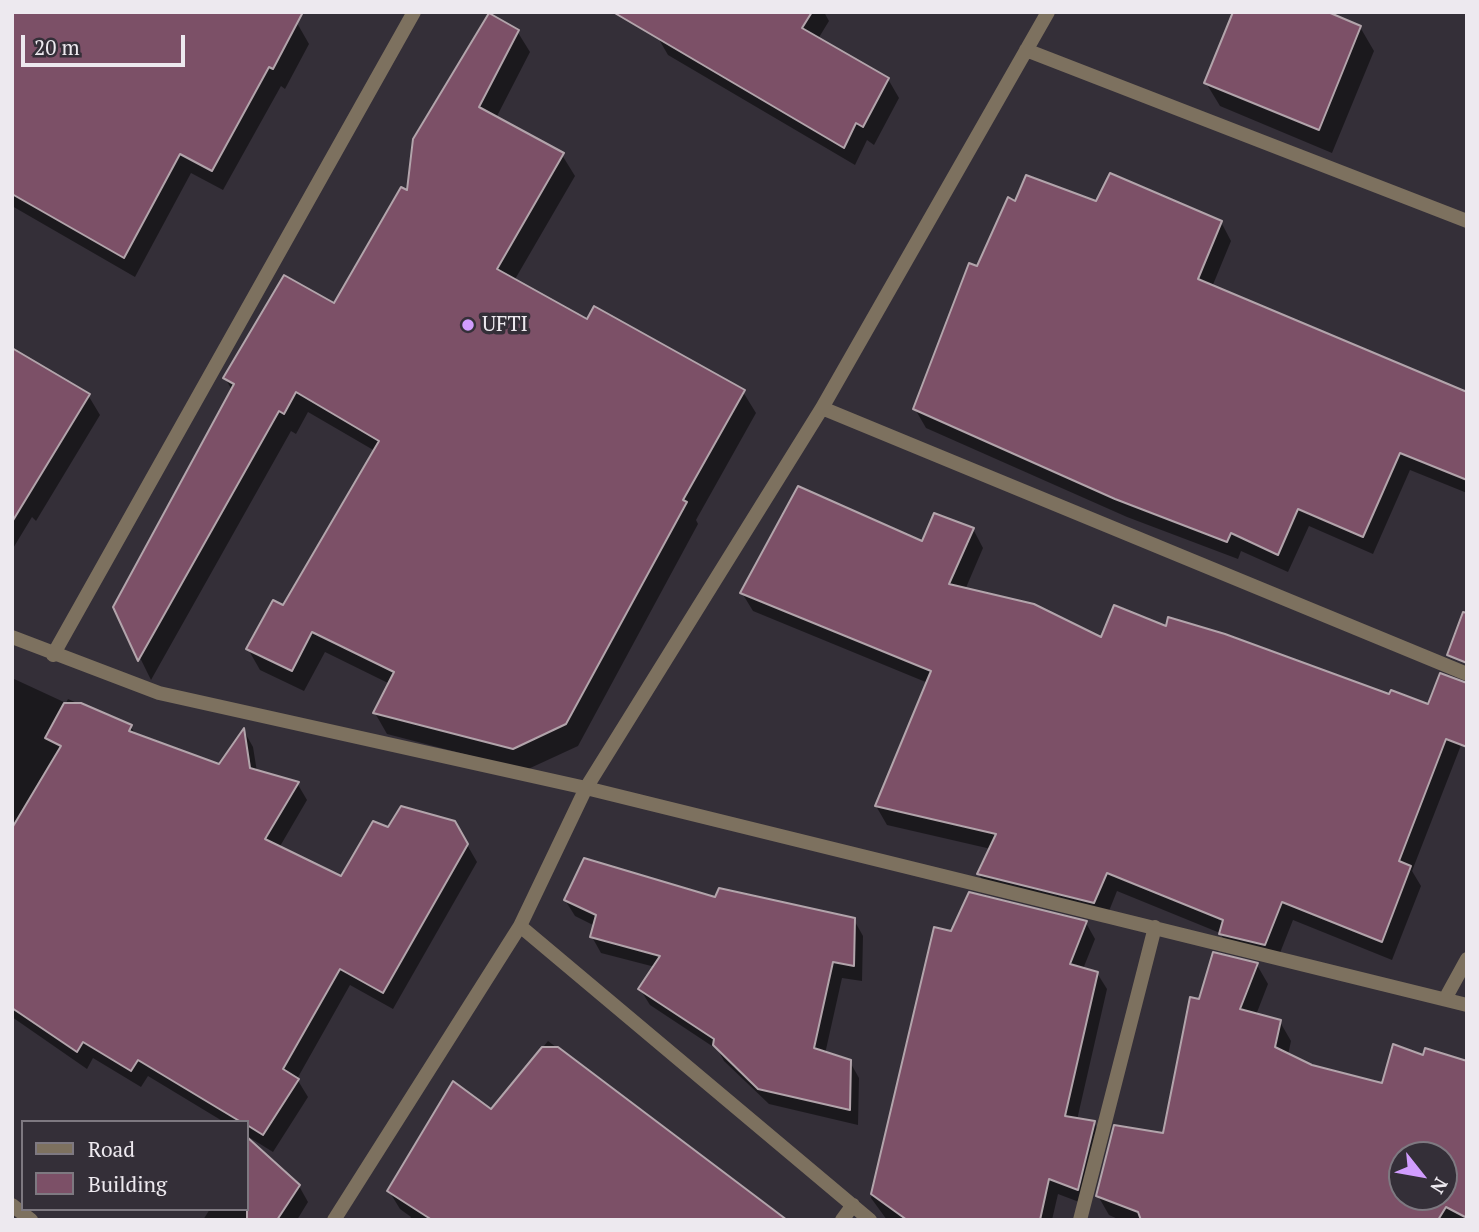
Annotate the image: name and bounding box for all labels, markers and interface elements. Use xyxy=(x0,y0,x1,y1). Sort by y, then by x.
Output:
scale bar xyxy=(24,21,189,65)
text: 20 m xyxy=(34,33,80,61)
place label: UFTI xyxy=(482,312,528,338)
marker: UFTI xyxy=(460,317,476,333)
legend xyxy=(21,1120,248,1211)
text: Road xyxy=(88,1135,135,1163)
north arrow xyxy=(1388,1141,1458,1211)
text: Building xyxy=(88,1170,167,1198)
text: N xyxy=(1425,1173,1454,1199)

